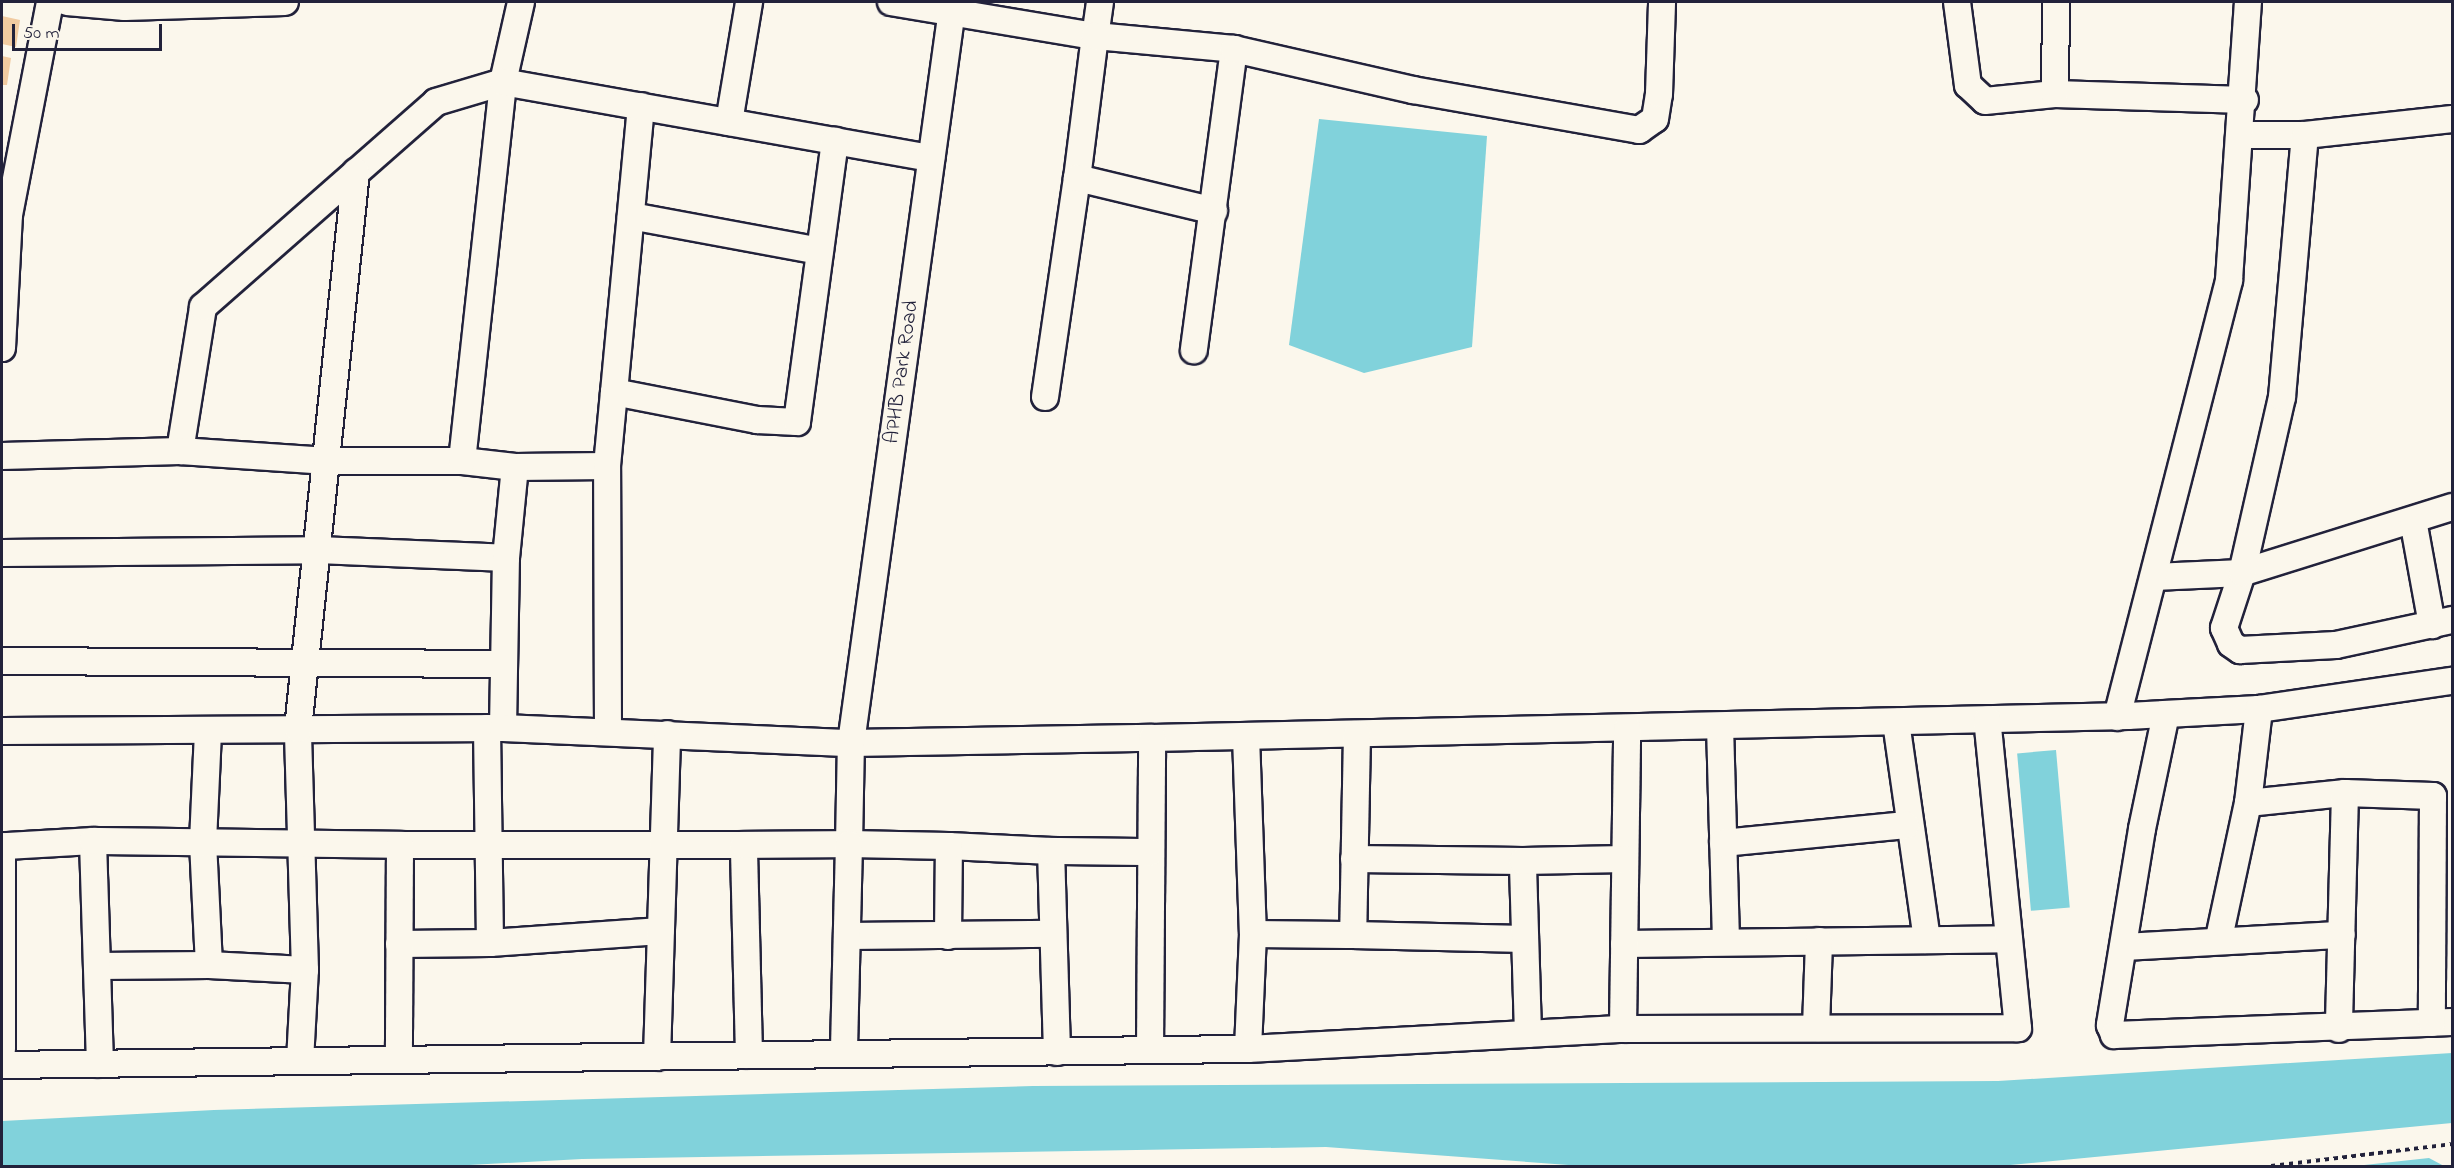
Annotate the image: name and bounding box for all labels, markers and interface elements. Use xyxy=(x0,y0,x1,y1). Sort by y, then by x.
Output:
scale bar xyxy=(15,12,165,50)
text: 50 m xyxy=(23,21,60,47)
street label: APHB Park Road xyxy=(879,299,925,445)

